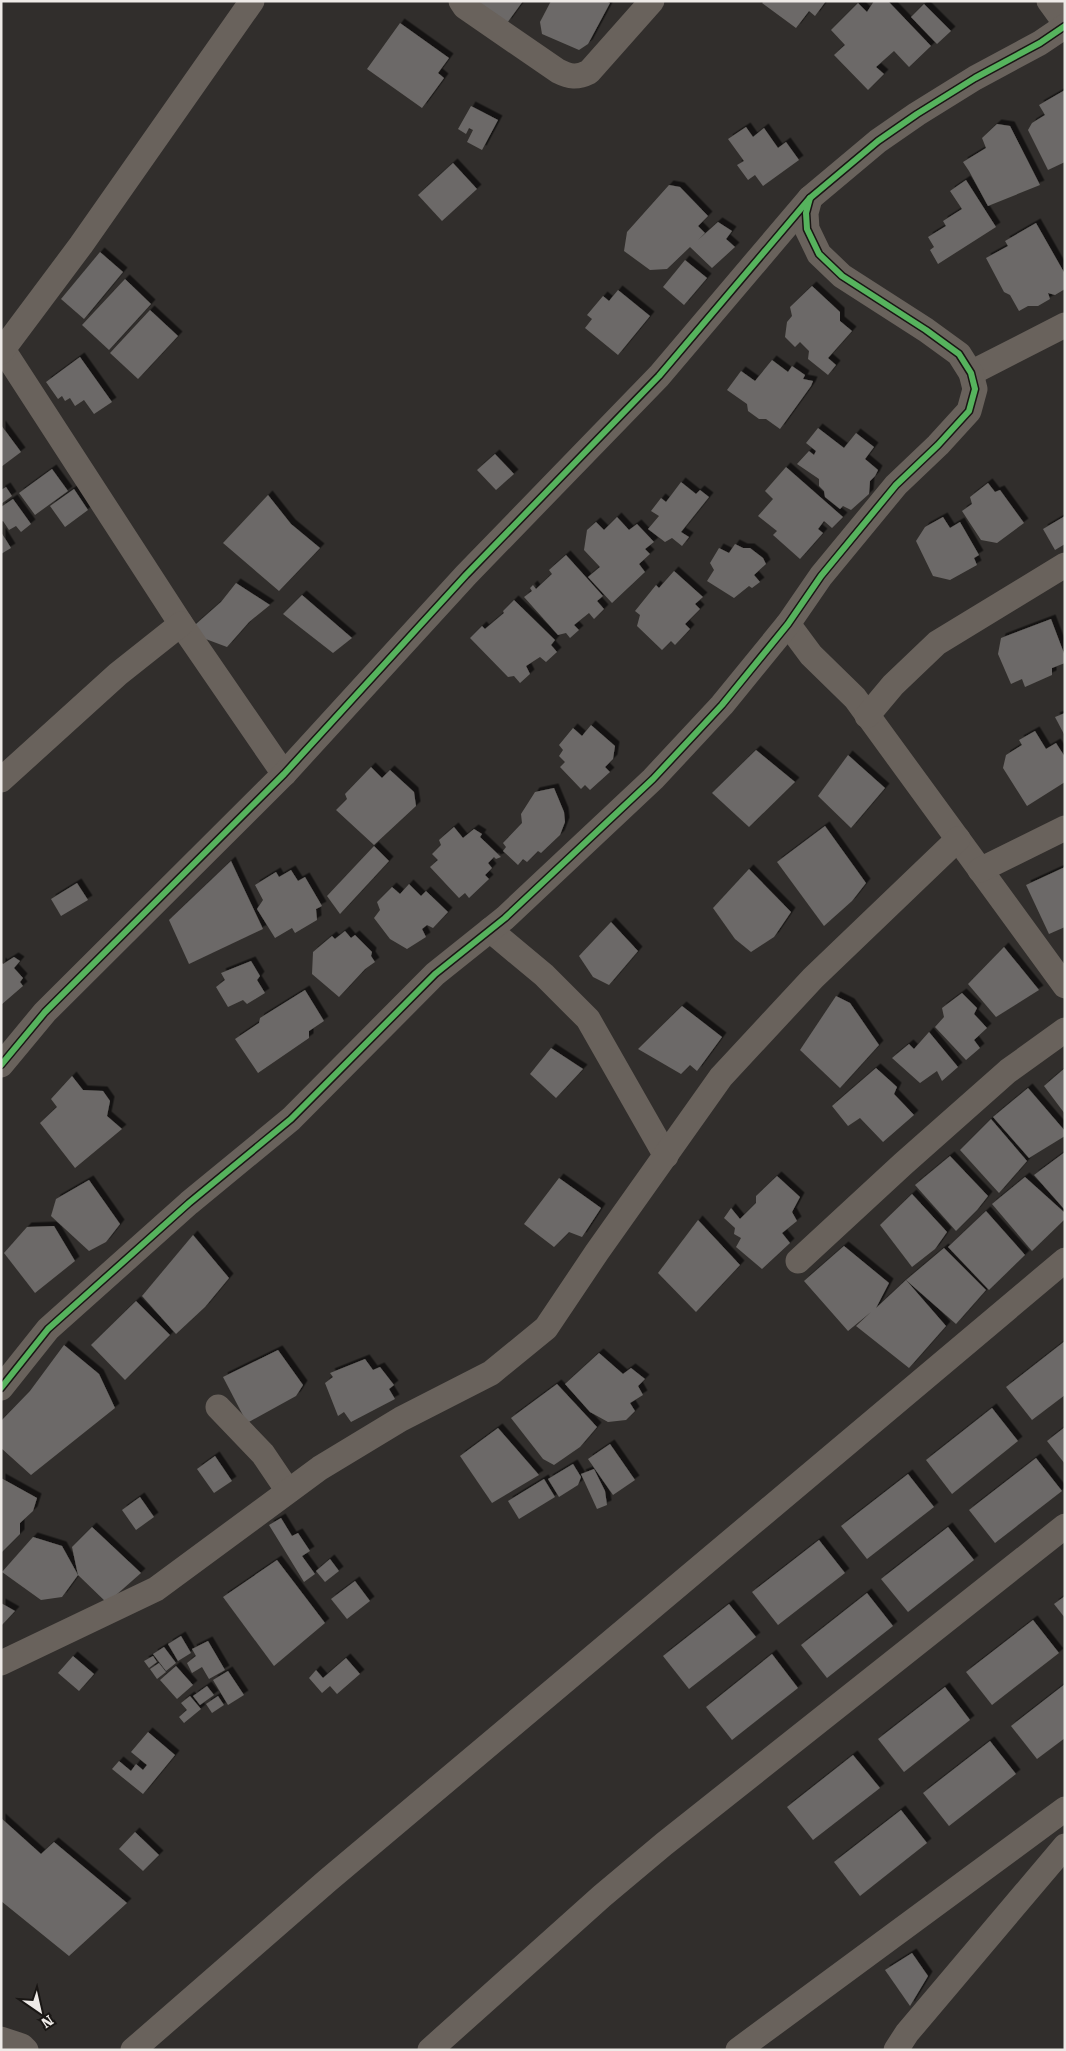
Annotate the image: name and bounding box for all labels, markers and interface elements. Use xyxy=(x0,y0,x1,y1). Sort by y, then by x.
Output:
north arrow xyxy=(15,1986,65,2036)
text: N xyxy=(38,2012,56,2032)

